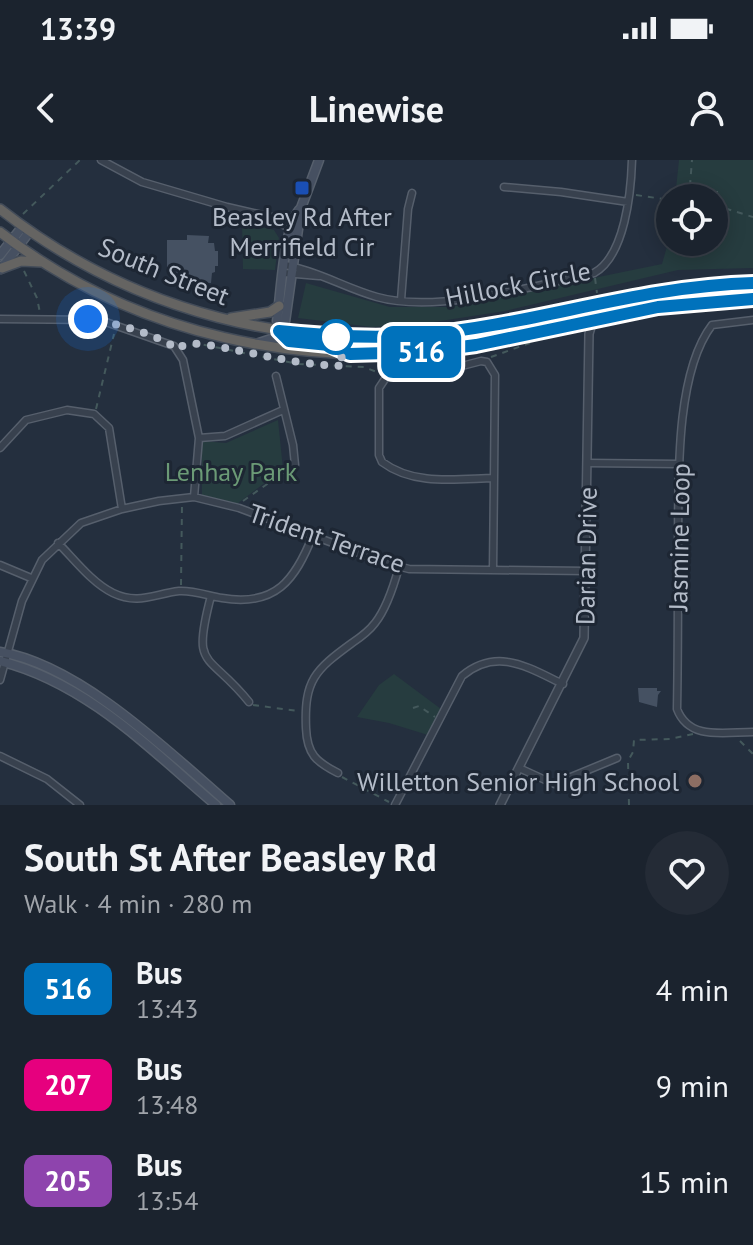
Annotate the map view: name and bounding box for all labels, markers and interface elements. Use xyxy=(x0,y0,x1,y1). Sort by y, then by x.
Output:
text: 13:39 xyxy=(40,9,116,48)
text: Linewise xyxy=(309,85,444,132)
icon: back xyxy=(24,86,68,130)
icon: person xyxy=(685,86,729,130)
marker: Beasley Rd After Merrifield Cir xyxy=(293,179,311,197)
map controls xyxy=(656,184,728,256)
button: locate xyxy=(656,184,728,256)
place label: Beasley Rd After Merrifield Cir xyxy=(212,200,392,263)
street label: South Street xyxy=(94,230,234,312)
street label: Hillock Circle xyxy=(443,254,593,314)
your location xyxy=(68,299,108,339)
unlabelled marker xyxy=(319,320,353,354)
line badge: 516 xyxy=(375,326,467,378)
text: 516 xyxy=(397,333,445,370)
park label: Lenhay Park xyxy=(165,455,298,488)
street label: Jasmine Loop xyxy=(661,463,697,612)
street label: Darian Drive xyxy=(568,487,604,625)
street label: Trident Terrace xyxy=(245,496,409,580)
place label: Willetton Senior High School xyxy=(357,765,679,798)
marker: Willetton Senior High School xyxy=(686,772,704,790)
button: heart xyxy=(645,831,729,915)
text: South St After Beasley Rd xyxy=(24,832,437,881)
text: Walk · 4 min · 280 m xyxy=(24,887,252,920)
text: Bus xyxy=(136,953,183,992)
text: 516 xyxy=(44,970,92,1007)
text: 4 min xyxy=(656,970,729,1009)
text: 13:43 xyxy=(136,992,198,1025)
text: Bus xyxy=(136,1049,183,1088)
text: 207 xyxy=(44,1066,92,1103)
text: 9 min xyxy=(656,1066,729,1105)
text: 13:48 xyxy=(136,1088,198,1121)
text: Bus xyxy=(136,1145,183,1184)
text: 205 xyxy=(44,1162,92,1199)
text: 15 min xyxy=(639,1162,729,1201)
text: 13:54 xyxy=(136,1184,198,1217)

